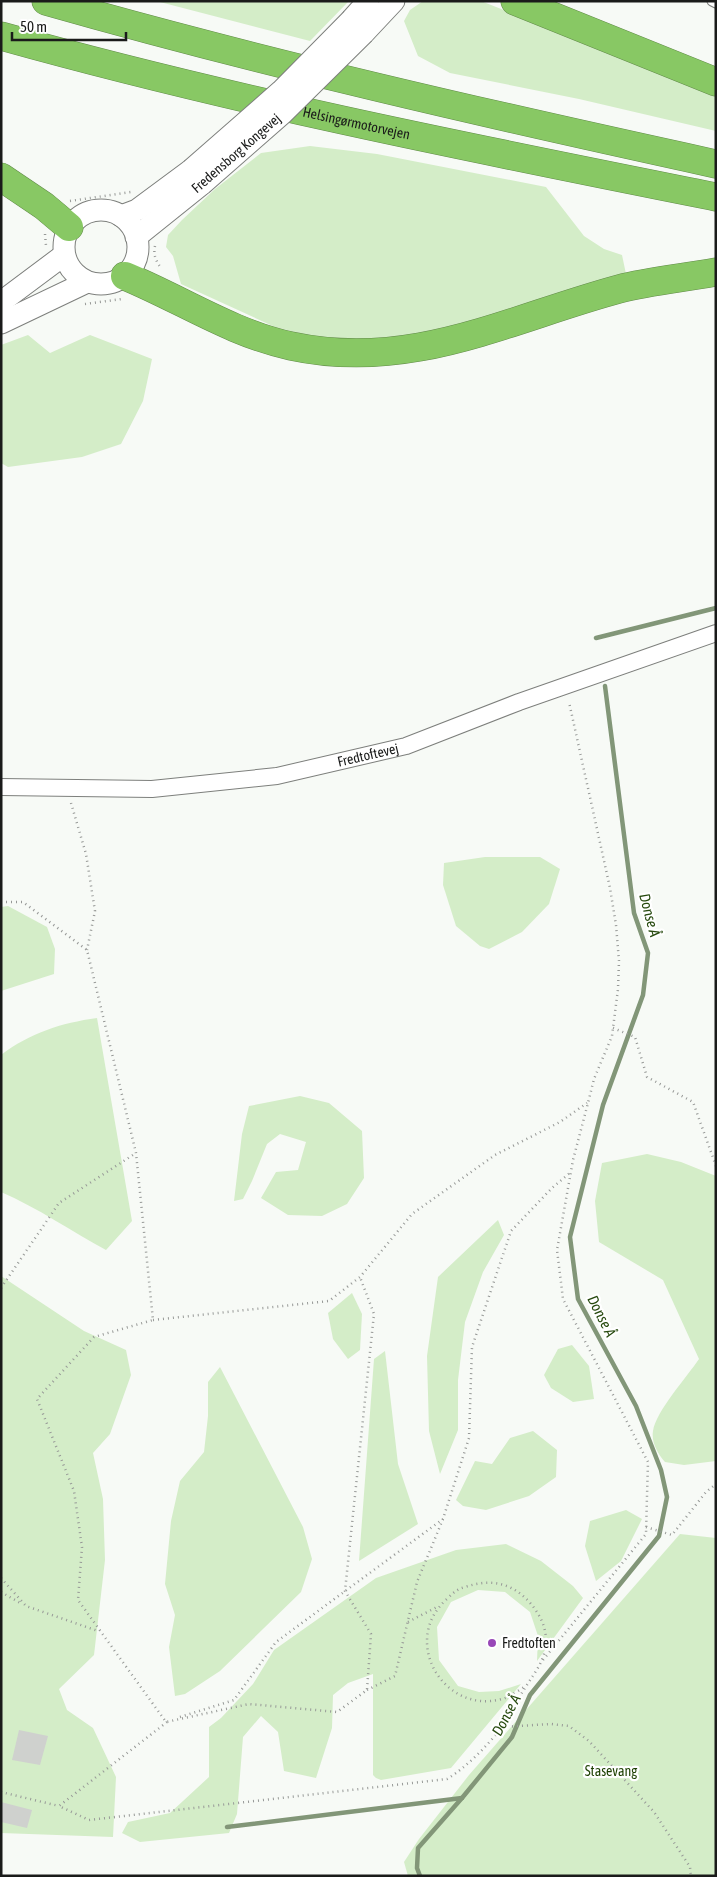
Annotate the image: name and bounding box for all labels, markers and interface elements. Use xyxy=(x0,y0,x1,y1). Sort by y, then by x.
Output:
scale bar xyxy=(12,10,126,42)
text: 50 m xyxy=(20,18,47,35)
street label: Helsingørmotorvejen xyxy=(301,104,412,142)
street label: Fredensborg Kongevej xyxy=(188,110,284,196)
street label: Fredtoftevej xyxy=(336,740,400,770)
water label: Donse Å xyxy=(636,891,664,939)
water label: Donse Å xyxy=(584,1292,620,1340)
place label: Fredtoften xyxy=(502,1635,556,1651)
marker: Fredtoften xyxy=(486,1637,498,1649)
water label: Donse Å xyxy=(488,1691,524,1739)
park label: Stasevang xyxy=(585,1763,637,1779)

